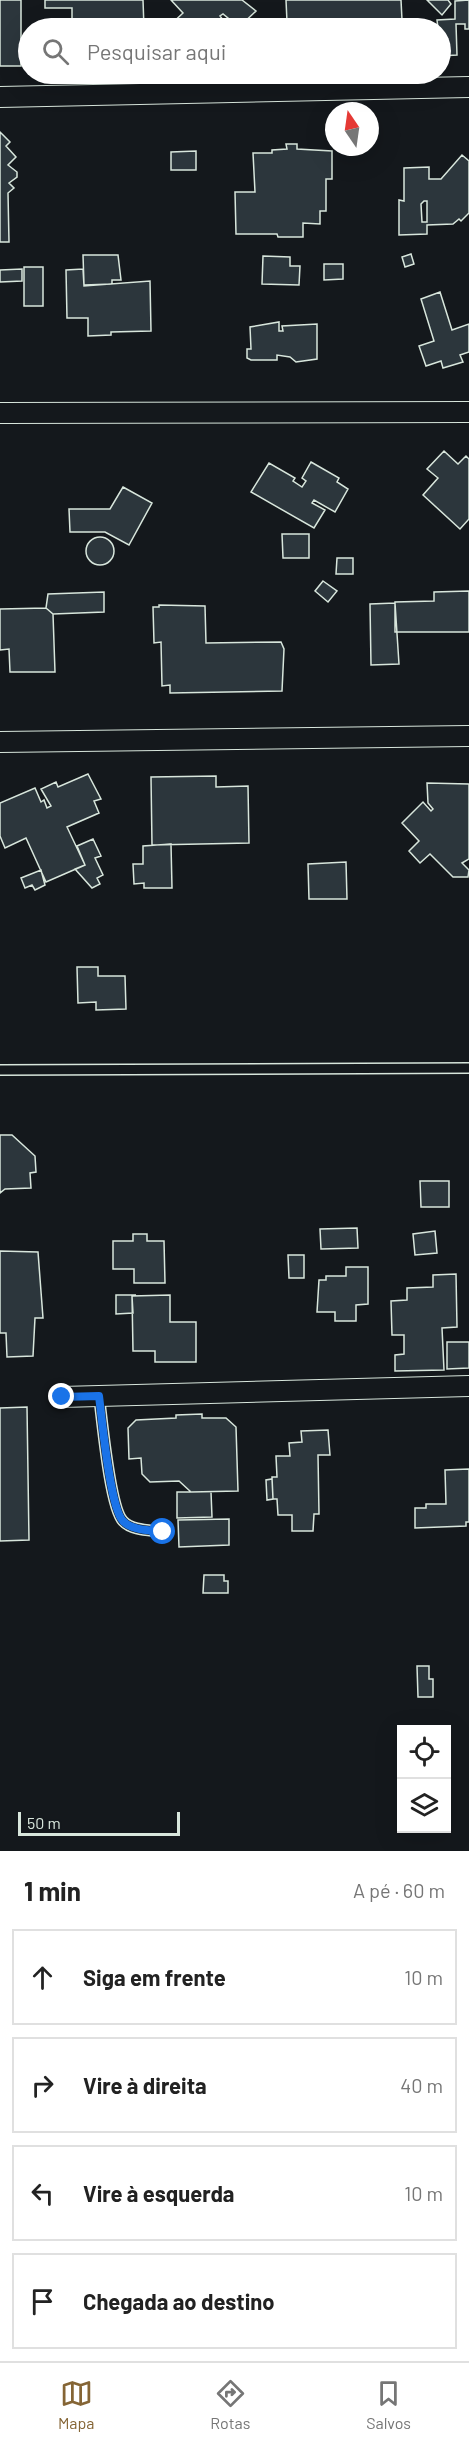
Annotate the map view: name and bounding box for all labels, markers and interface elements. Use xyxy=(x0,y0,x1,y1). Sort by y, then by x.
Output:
search box xyxy=(18,18,451,84)
icon: search xyxy=(39,35,72,68)
text: Pesquisar aqui xyxy=(87,38,226,64)
north arrow xyxy=(325,102,379,156)
route end xyxy=(48,1383,74,1409)
route start xyxy=(149,1518,175,1544)
map controls xyxy=(397,1725,451,1833)
button: locate xyxy=(397,1725,451,1779)
button: layers xyxy=(397,1779,451,1833)
scale bar xyxy=(18,1809,180,1836)
text: 50 m xyxy=(27,1813,61,1832)
text: 1 min xyxy=(24,1875,81,1906)
text: A pé · 60 m xyxy=(353,1878,445,1902)
icon: ahead xyxy=(26,1961,59,1994)
text: Siga em frente xyxy=(83,1964,226,1990)
text: 10 m xyxy=(404,1965,443,1989)
icon: right xyxy=(26,2069,59,2102)
text: Vire à direita xyxy=(83,2072,207,2098)
text: 40 m xyxy=(400,2073,443,2097)
icon: left xyxy=(26,2177,59,2210)
text: Vire à esquerda xyxy=(83,2180,234,2206)
text: 10 m xyxy=(404,2181,443,2205)
icon: arrive xyxy=(26,2285,59,2318)
text: Chegada ao destino xyxy=(83,2288,274,2314)
tab: Mapa xyxy=(58,2377,95,2432)
tab: Rotas xyxy=(210,2377,250,2432)
tab: Salvos xyxy=(366,2377,411,2432)

